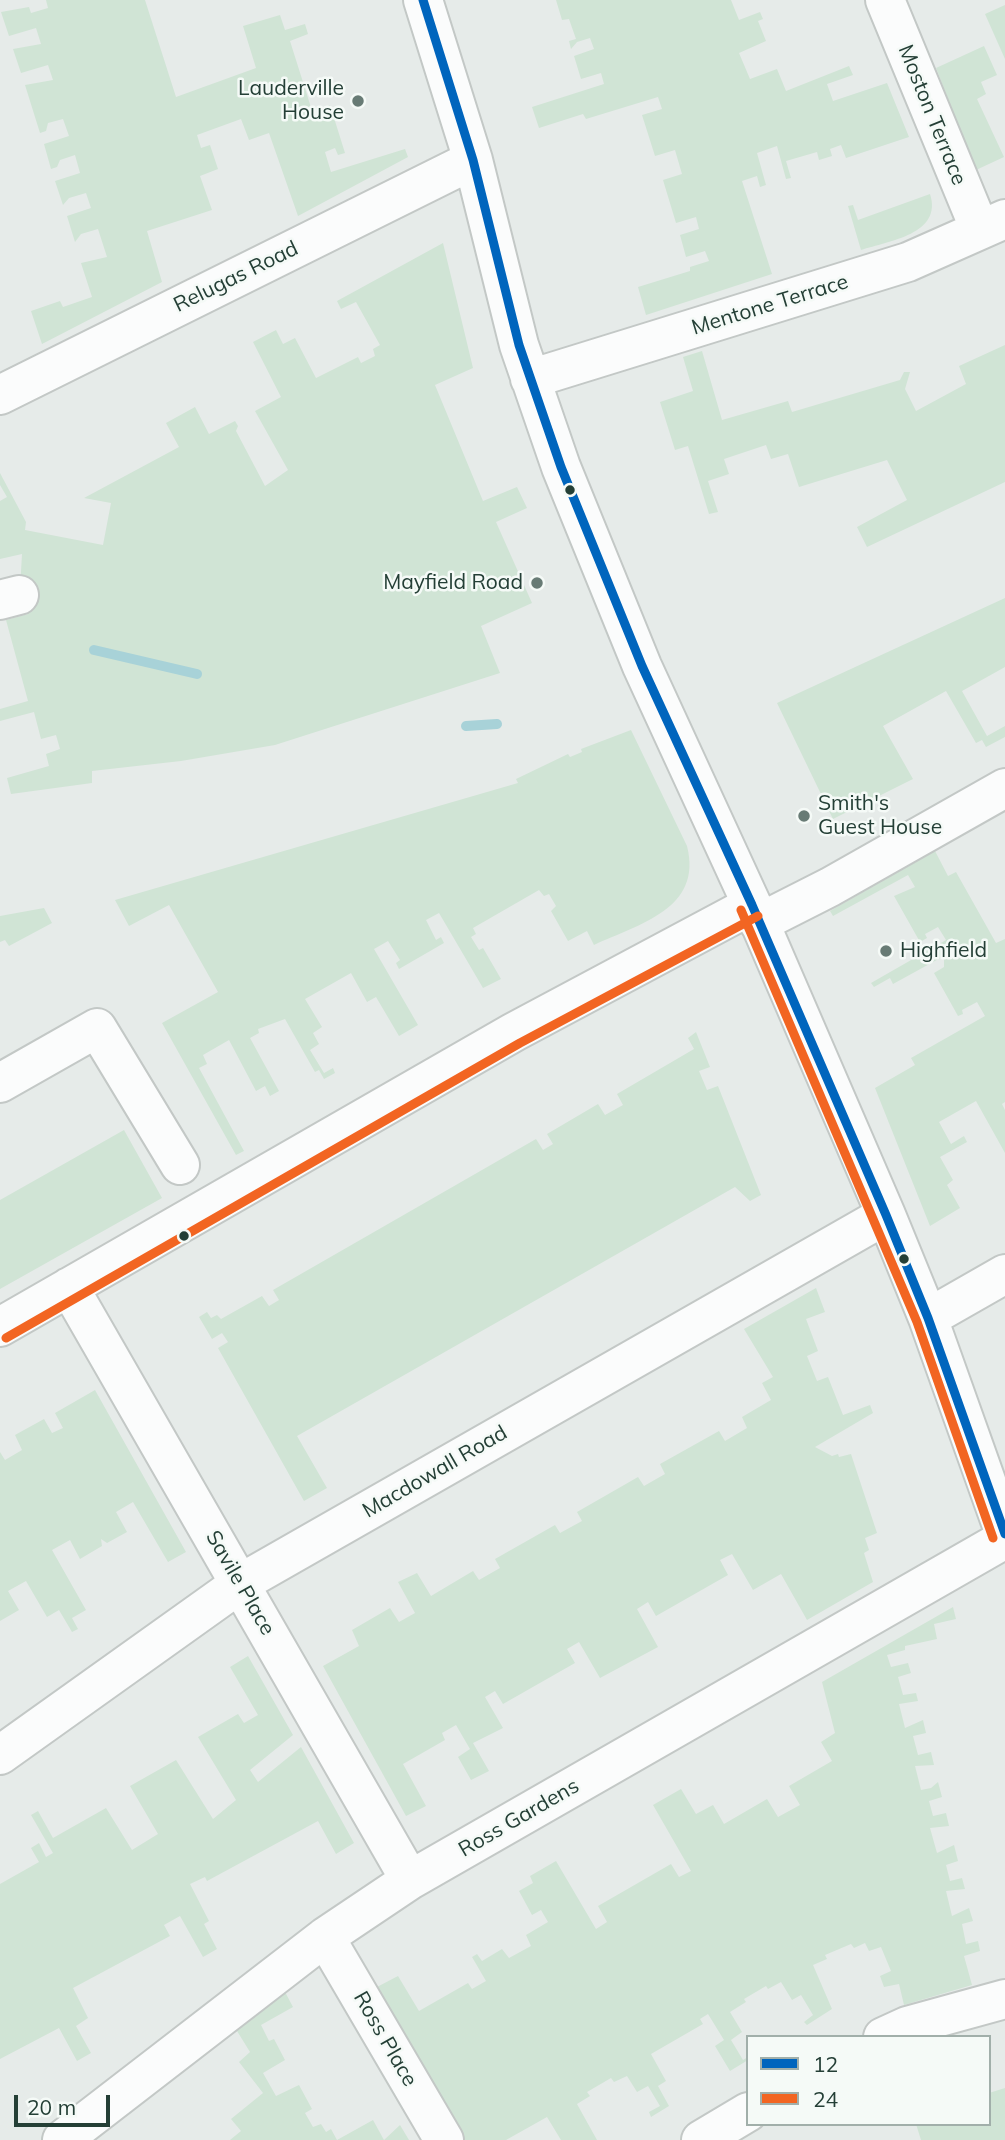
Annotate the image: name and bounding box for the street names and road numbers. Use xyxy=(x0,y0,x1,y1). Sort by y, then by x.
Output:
street label: Moston Terrace xyxy=(892,41,972,189)
street label: Relugas Road xyxy=(170,236,302,318)
street label: Mentone Terrace xyxy=(689,269,851,341)
street label: Macdowall Road xyxy=(358,1420,512,1524)
street label: Savile Place xyxy=(200,1526,280,1640)
street label: Ross Gardens xyxy=(454,1773,584,1863)
street label: Ross Place xyxy=(348,1987,422,2091)

